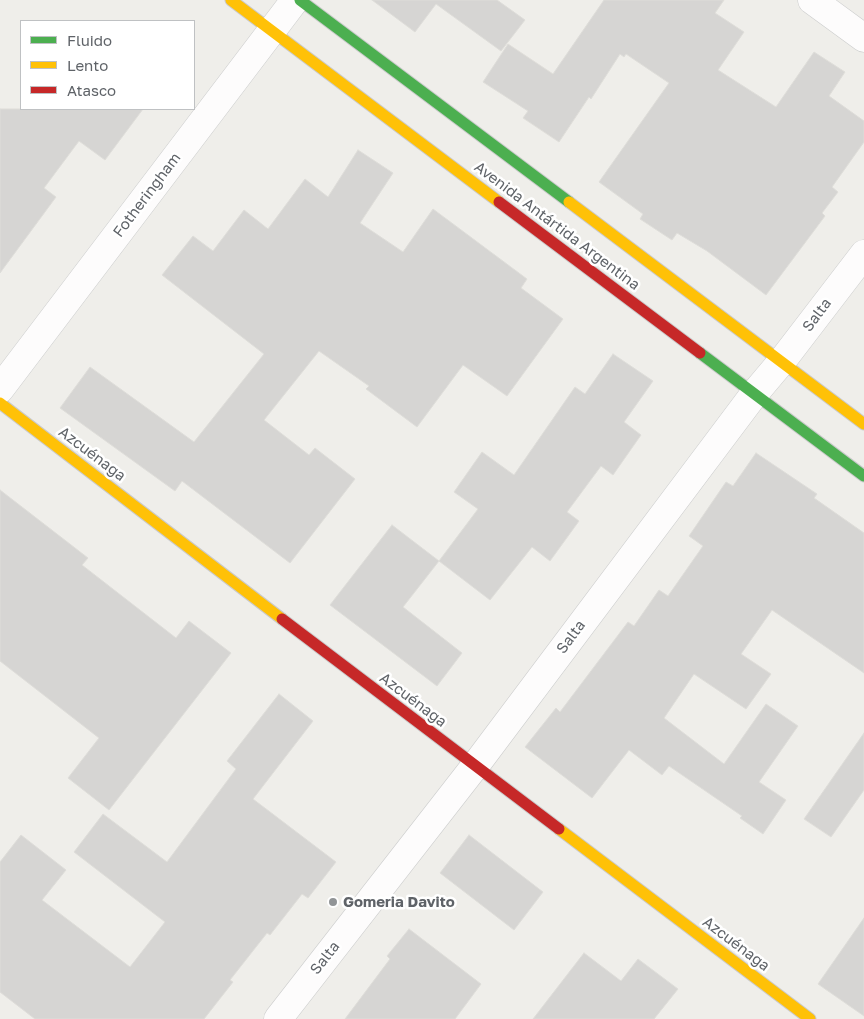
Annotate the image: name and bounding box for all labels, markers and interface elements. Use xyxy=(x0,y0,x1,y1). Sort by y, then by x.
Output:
legend xyxy=(20,20,195,110)
text: Fluido xyxy=(67,31,112,49)
text: Lento xyxy=(67,56,108,74)
text: Atasco xyxy=(67,81,116,99)
street label: Fotheringham xyxy=(109,149,185,241)
street label: Avenida Antártida Argentina xyxy=(471,158,643,294)
street label: Salta xyxy=(799,295,835,335)
street label: Azcuénaga xyxy=(55,423,129,485)
street label: Salta xyxy=(553,617,589,657)
street label: Azcuénaga xyxy=(376,669,450,731)
place label: Gomeria Davito xyxy=(343,893,455,911)
marker: Gomeria Davito xyxy=(327,896,339,908)
street label: Azcuénaga xyxy=(699,913,773,975)
street label: Salta xyxy=(307,938,343,978)

